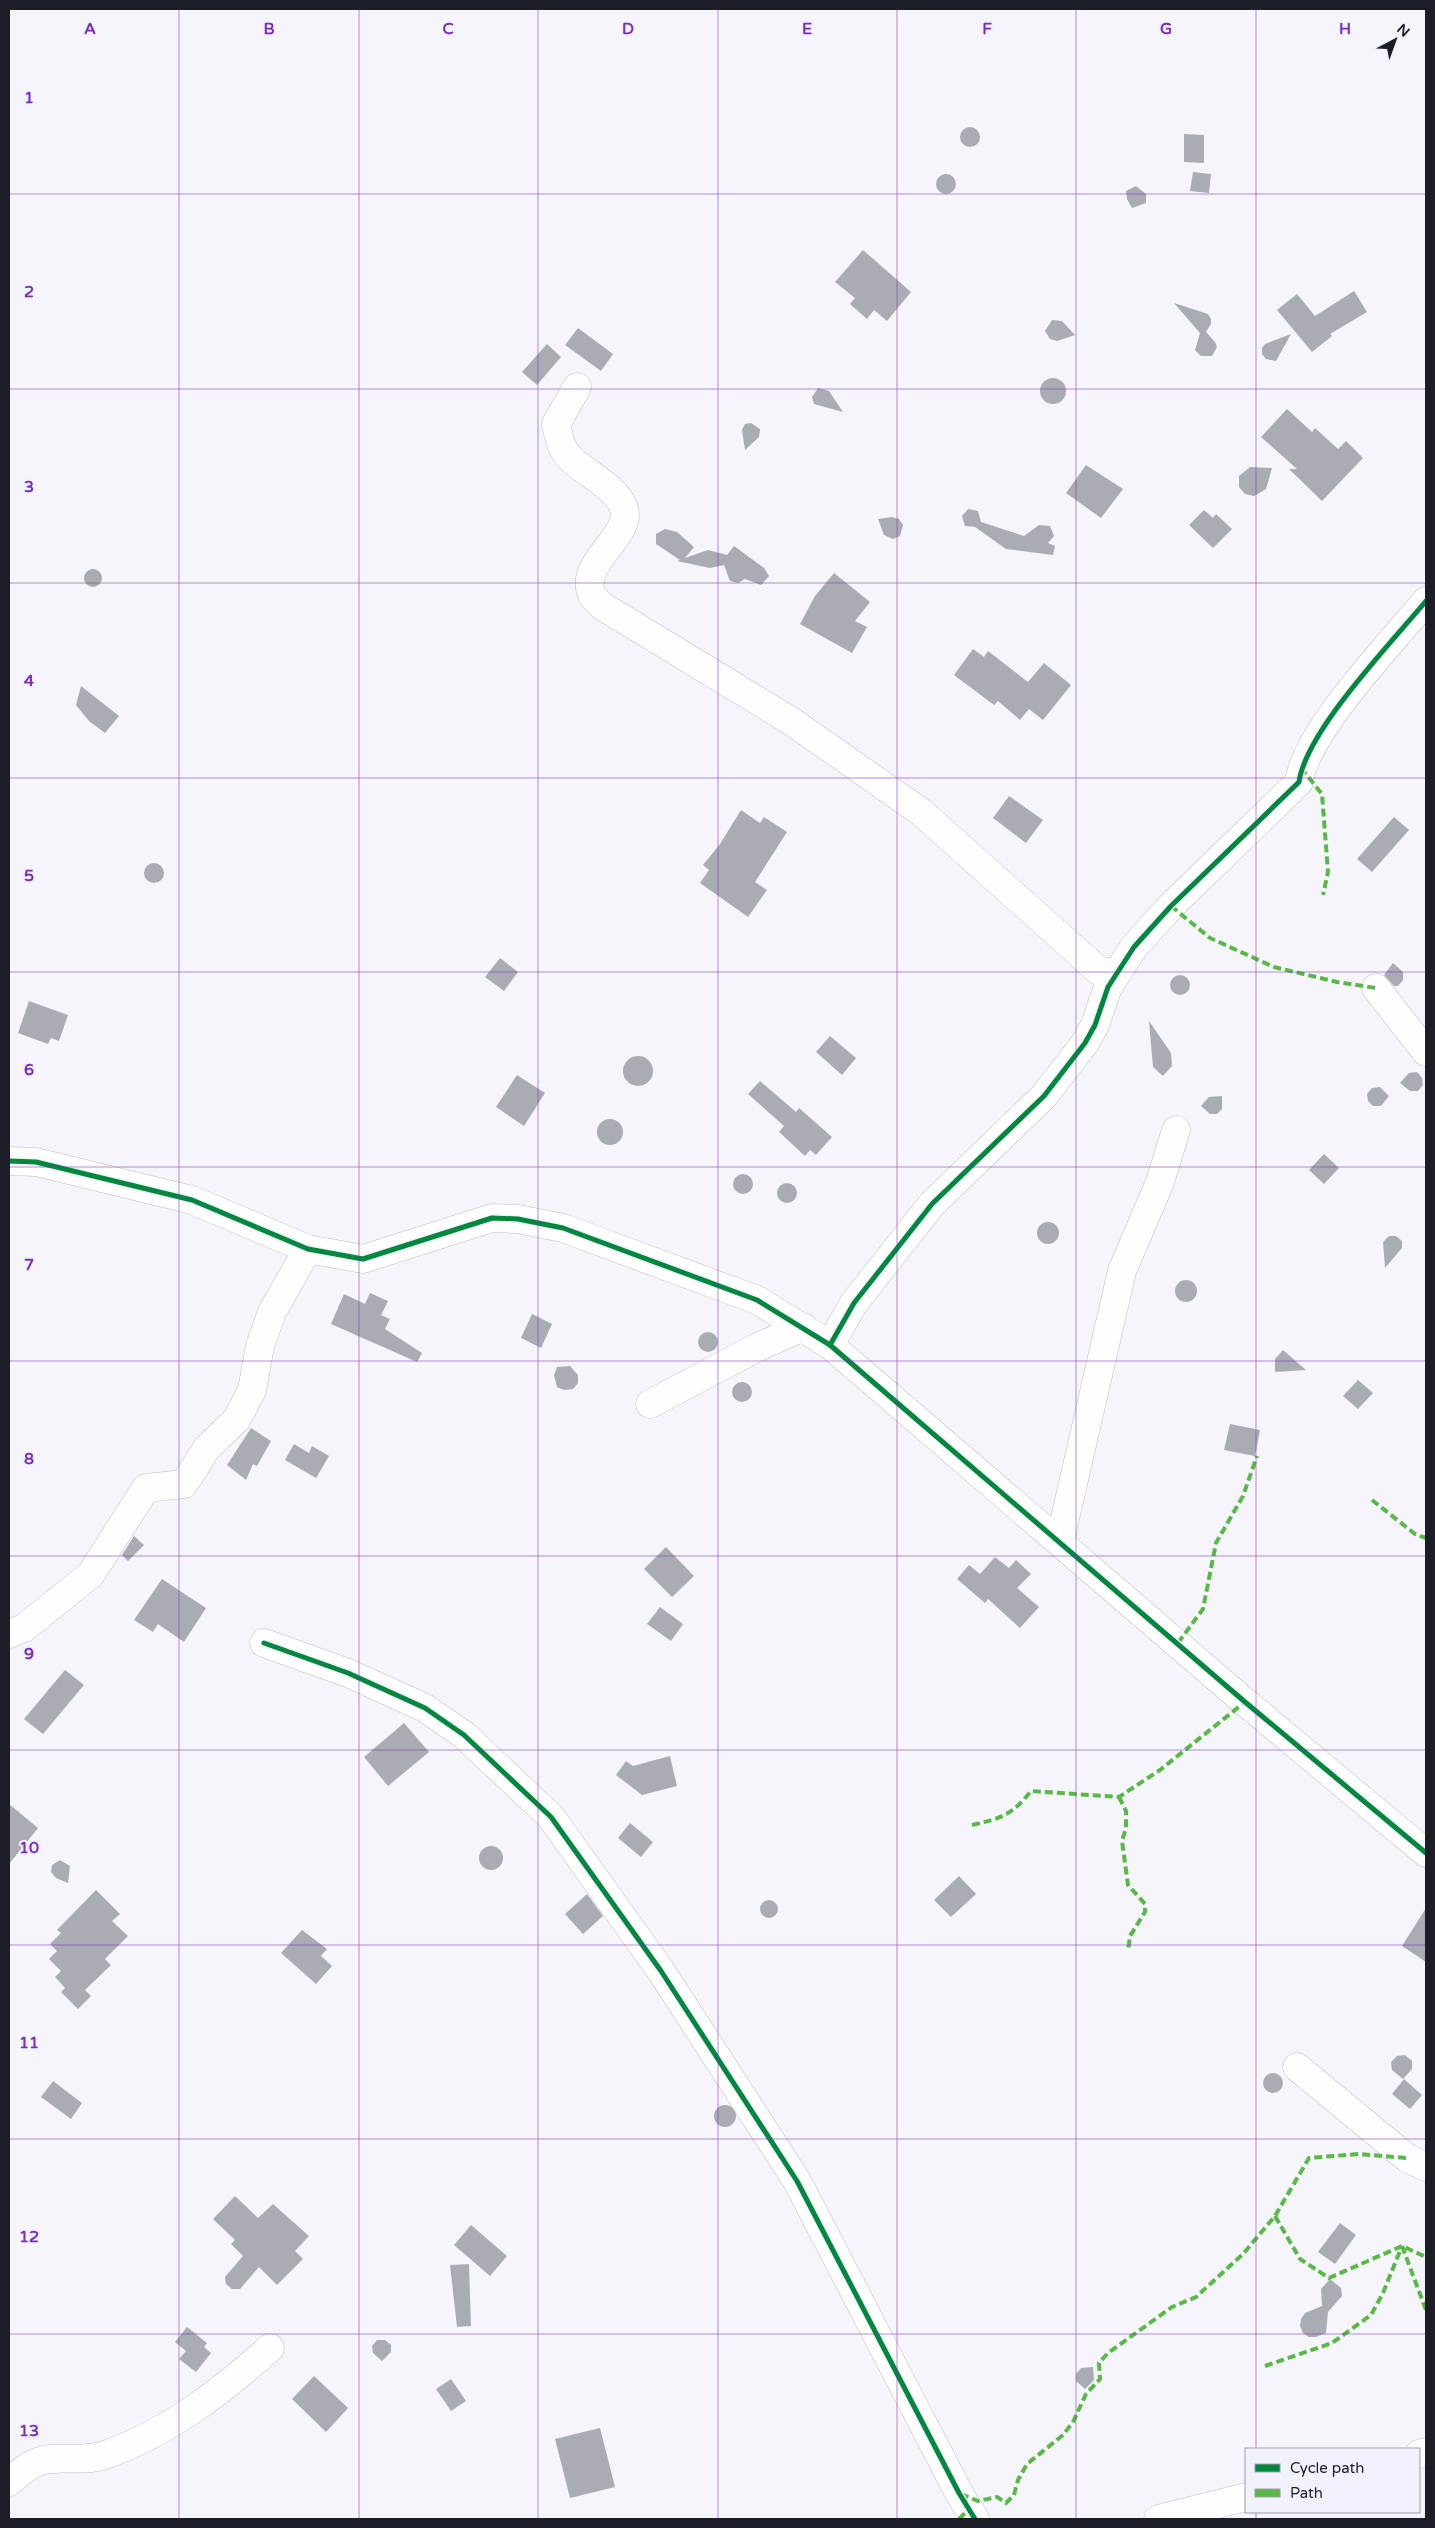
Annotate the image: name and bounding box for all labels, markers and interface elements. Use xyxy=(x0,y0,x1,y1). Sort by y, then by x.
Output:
north arrow xyxy=(1370,15,1420,65)
text: A xyxy=(84,19,96,39)
text: B xyxy=(263,19,275,39)
text: C xyxy=(442,19,454,39)
text: D xyxy=(622,19,634,39)
text: E xyxy=(802,19,812,39)
text: F xyxy=(982,19,992,39)
text: G xyxy=(1160,19,1172,39)
text: H xyxy=(1339,19,1351,39)
text: N xyxy=(1393,20,1413,41)
text: 1 xyxy=(24,88,34,108)
text: 2 xyxy=(24,282,34,302)
text: 3 xyxy=(24,477,34,497)
text: 4 xyxy=(24,671,34,691)
text: 5 xyxy=(24,866,34,886)
text: 6 xyxy=(24,1060,34,1080)
text: 7 xyxy=(24,1255,34,1275)
text: 8 xyxy=(24,1449,34,1469)
text: 9 xyxy=(24,1644,34,1664)
text: 10 xyxy=(19,1838,39,1858)
text: 11 xyxy=(19,2033,39,2053)
text: 12 xyxy=(19,2227,39,2247)
text: 13 xyxy=(19,2421,39,2441)
legend xyxy=(1245,2448,1420,2513)
text: Cycle path xyxy=(1290,2459,1364,2477)
text: Path xyxy=(1290,2484,1323,2502)

